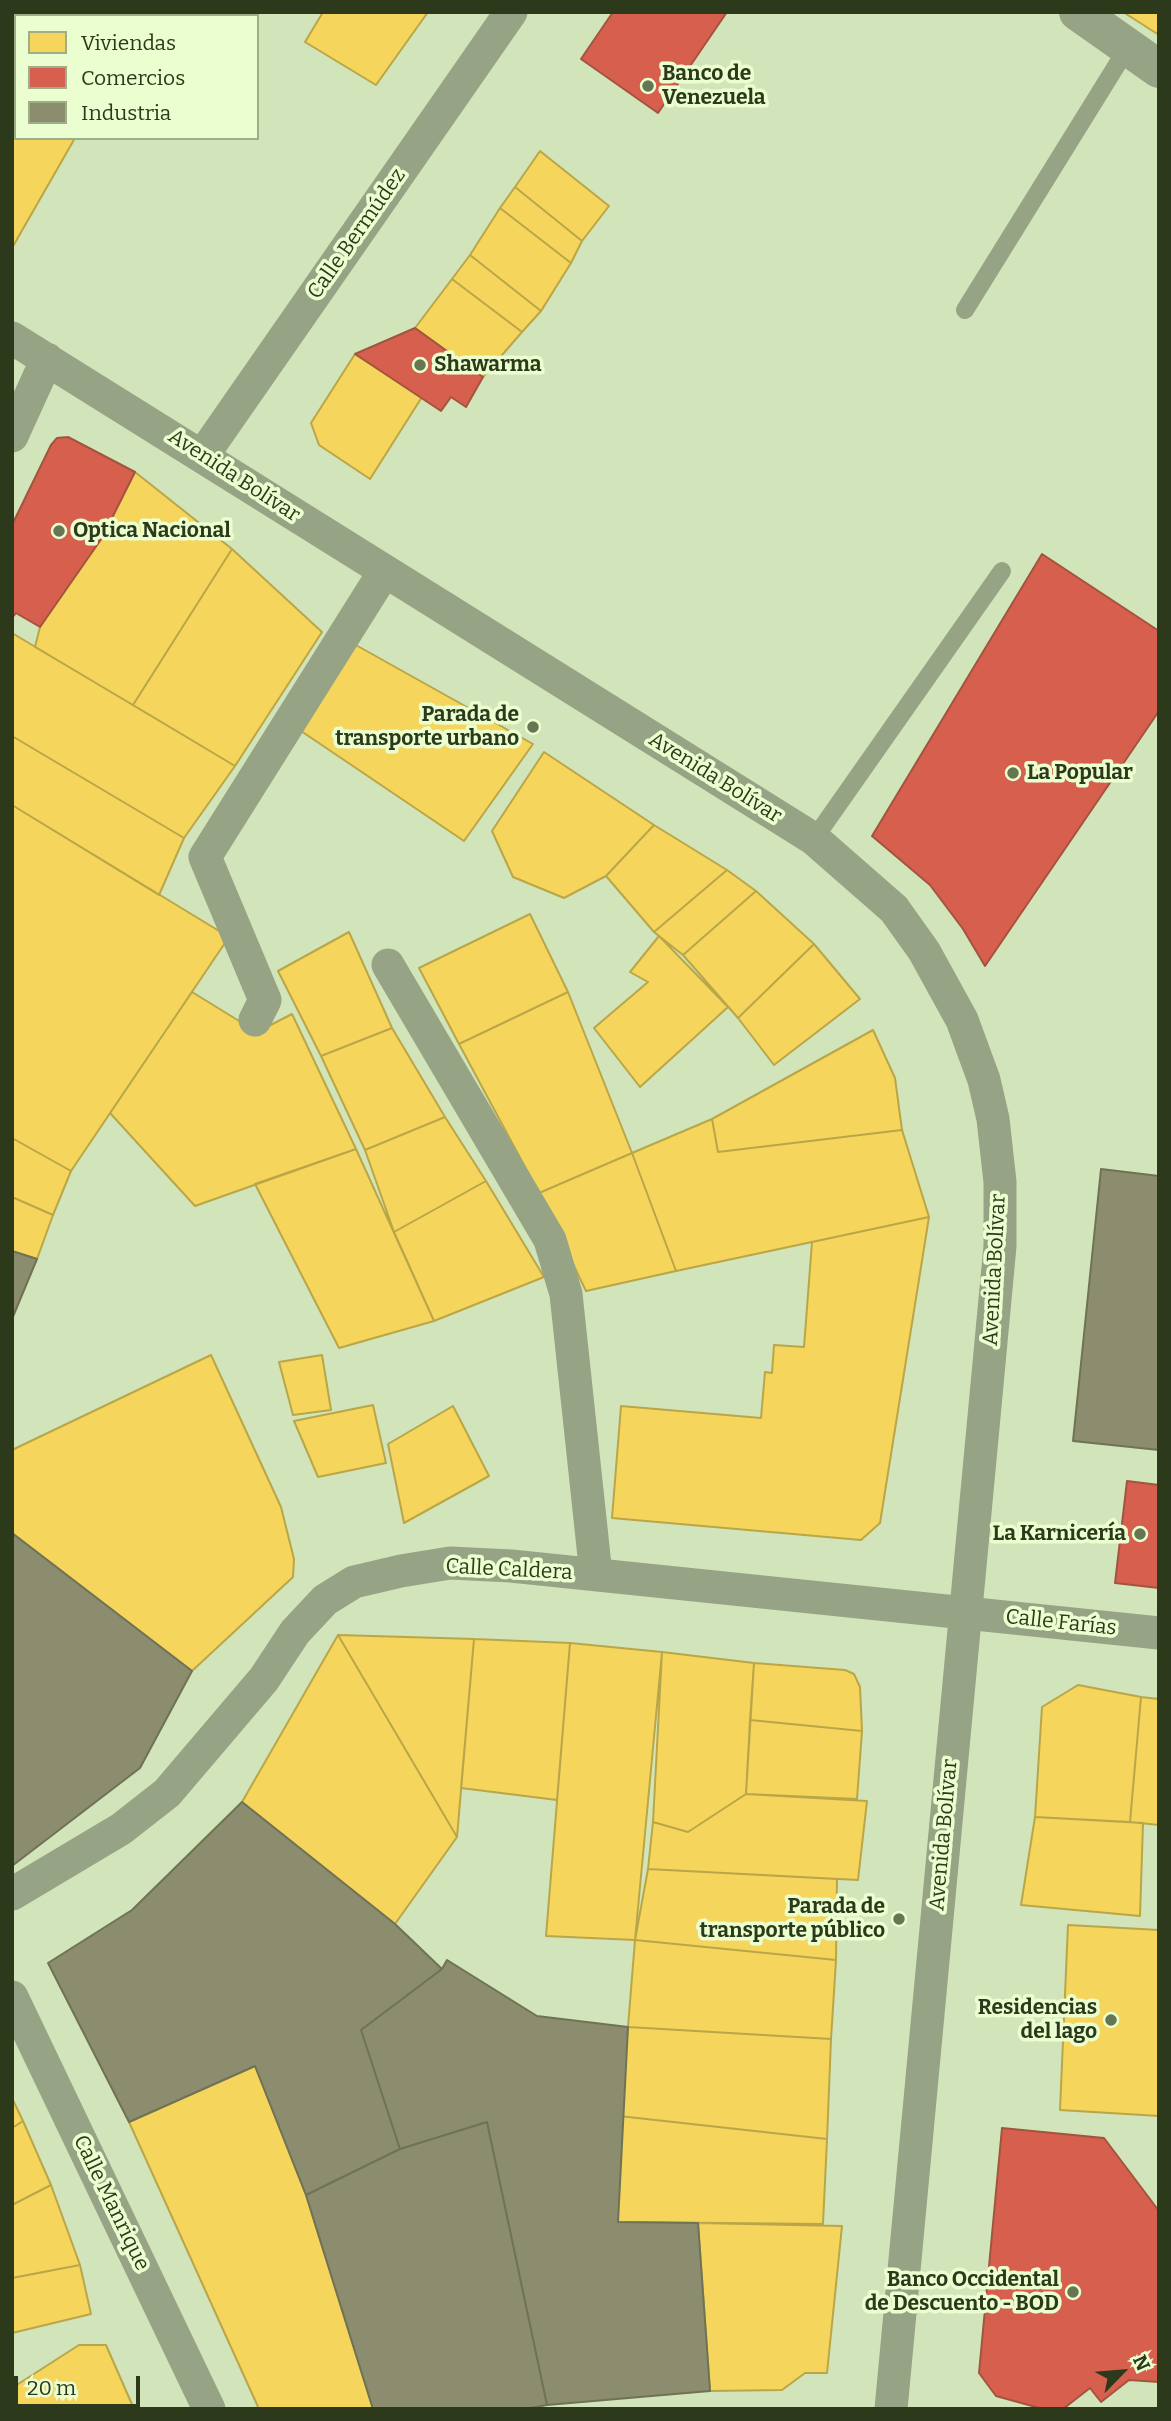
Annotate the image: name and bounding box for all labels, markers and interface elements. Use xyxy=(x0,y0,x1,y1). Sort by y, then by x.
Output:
legend xyxy=(14,14,259,140)
text: Viviendas xyxy=(81,30,176,56)
place label: Banco de Venezuela xyxy=(662,61,766,111)
text: Comercios xyxy=(81,65,185,91)
marker: Banco de Venezuela xyxy=(640,78,656,94)
text: Industria xyxy=(81,100,171,126)
street label: Calle Bermúdez xyxy=(303,164,411,304)
place label: Shawarma xyxy=(434,352,542,378)
marker: Shawarma xyxy=(412,357,428,373)
street label: Avenida Bolívar xyxy=(163,424,305,528)
place label: Optica Nacional xyxy=(73,518,231,544)
marker: Optica Nacional xyxy=(51,523,67,539)
place label: Parada de transporte urbano xyxy=(335,702,519,752)
marker: Parada de transporte urbano xyxy=(525,719,541,735)
street label: Avenida Bolívar xyxy=(644,727,786,829)
place label: La Popular xyxy=(1027,760,1133,786)
marker: La Popular xyxy=(1005,765,1021,781)
street label: Avenida Bolívar xyxy=(978,1193,1012,1347)
place label: La Karnicería xyxy=(993,1521,1126,1547)
marker: La Karnicería xyxy=(1132,1526,1148,1542)
street label: Calle Caldera xyxy=(445,1554,573,1586)
street label: Calle Farías xyxy=(1004,1605,1118,1641)
street label: Avenida Bolívar xyxy=(925,1758,963,1912)
place label: Parada de transporte público xyxy=(700,1894,885,1944)
marker: Parada de transporte público xyxy=(891,1911,907,1927)
place label: Residencias del lago xyxy=(978,1995,1097,2045)
marker: Residencias del lago xyxy=(1103,2012,1119,2028)
street label: Calle Manrique xyxy=(67,2131,155,2275)
place label: Banco Occidental de Descuento - BOD xyxy=(865,2267,1059,2317)
marker: Banco Occidental de Descuento - BOD xyxy=(1065,2284,1081,2300)
north arrow xyxy=(1087,2337,1157,2407)
text: N xyxy=(1128,2351,1155,2374)
scale bar xyxy=(18,2362,144,2406)
text: 20 m xyxy=(27,2375,76,2401)

